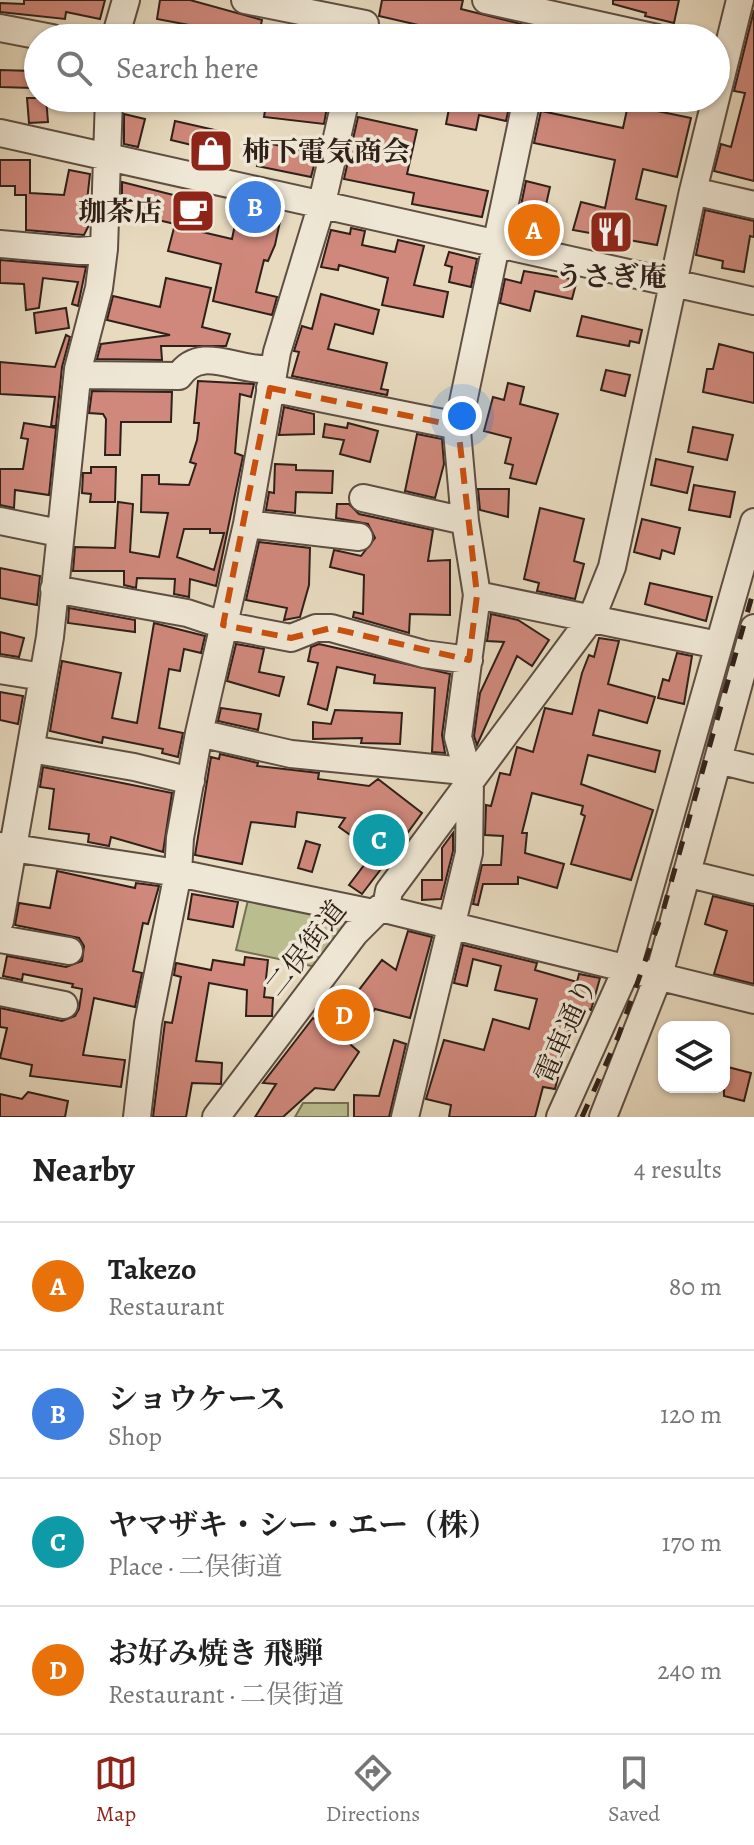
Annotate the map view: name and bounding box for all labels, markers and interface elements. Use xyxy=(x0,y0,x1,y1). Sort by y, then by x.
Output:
search box xyxy=(24,24,730,112)
icon: search xyxy=(52,46,96,90)
text: Search here xyxy=(116,48,259,88)
shop icon: 柿下電気商会 xyxy=(187,127,235,175)
place label: 柿下電気商会 xyxy=(242,133,410,171)
pin: B xyxy=(229,177,281,237)
cafe icon: 珈茶店 xyxy=(169,187,217,235)
place label: 珈茶店 xyxy=(78,193,162,231)
pin: A xyxy=(508,200,560,260)
restaurant icon: うさぎ庵 xyxy=(587,208,635,256)
place label: うさぎ庵 xyxy=(555,258,667,296)
your location xyxy=(442,396,482,436)
pin: C xyxy=(353,810,405,870)
street label: 二俣街道 xyxy=(256,893,355,1004)
street label: 電車通り xyxy=(526,972,606,1089)
pin: D xyxy=(318,985,370,1045)
map controls xyxy=(658,1021,730,1093)
button: layers xyxy=(658,1021,730,1093)
text: Nearby xyxy=(32,1146,135,1193)
text: 4 results xyxy=(634,1152,722,1187)
text: Takezo xyxy=(108,1249,197,1289)
text: A xyxy=(50,1269,66,1304)
text: 80 m xyxy=(669,1269,722,1304)
text: Restaurant xyxy=(108,1289,225,1324)
text: ショウケース xyxy=(108,1379,286,1419)
text: B xyxy=(50,1397,66,1432)
text: 120 m xyxy=(660,1397,722,1432)
text: Shop xyxy=(108,1419,162,1454)
text: ヤマザキ・シー・エー（株） xyxy=(108,1505,498,1545)
text: C xyxy=(50,1525,66,1560)
text: 170 m xyxy=(662,1525,722,1560)
text: Place · 二俣街道 xyxy=(108,1549,283,1584)
text: お好み焼き 飛騨 xyxy=(108,1633,323,1673)
text: D xyxy=(49,1653,67,1688)
text: 240 m xyxy=(657,1653,722,1688)
text: Restaurant · 二俣街道 xyxy=(108,1677,344,1712)
tab: Map xyxy=(94,1751,138,1829)
tab: Directions xyxy=(326,1751,420,1829)
tab: Saved xyxy=(608,1751,660,1829)

